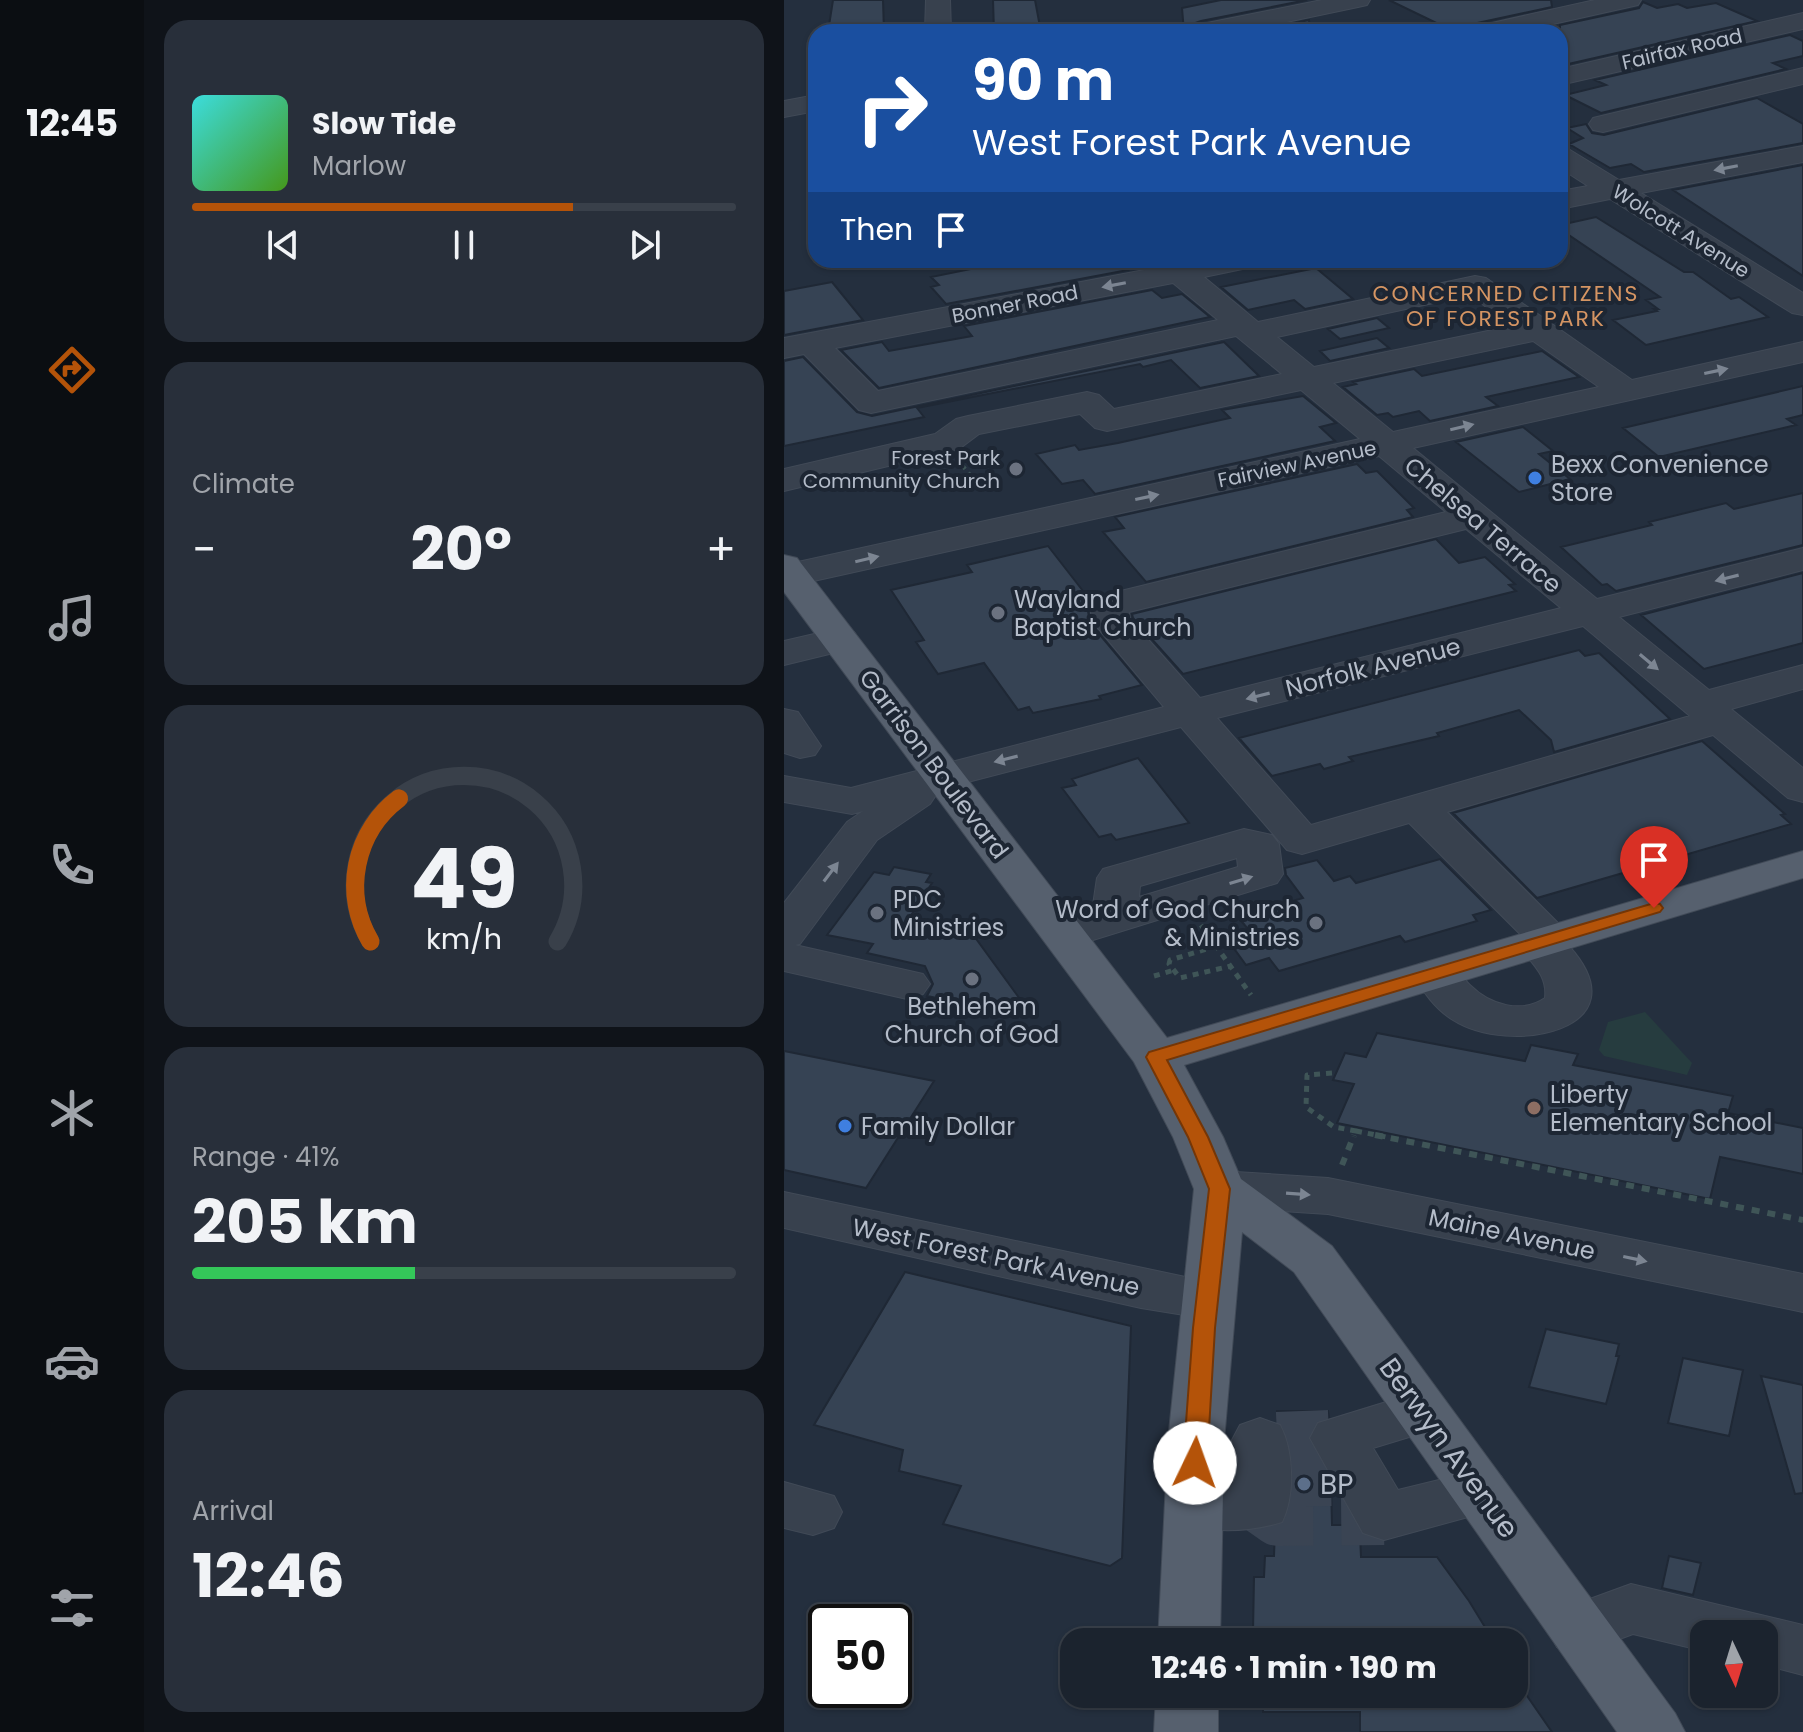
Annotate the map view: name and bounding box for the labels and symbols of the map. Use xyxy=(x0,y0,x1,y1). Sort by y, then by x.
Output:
street label: Fairfax Road xyxy=(1619,22,1745,76)
one-way arrow xyxy=(1714,163,1739,175)
street label: Wolcott Avenue xyxy=(1607,177,1755,285)
street label: Bonner Road xyxy=(950,278,1080,330)
district label: CONCERNED CITIZENS OF FOREST PARK xyxy=(1373,278,1639,334)
one-way arrow xyxy=(1101,280,1126,292)
one-way arrow xyxy=(1704,364,1729,377)
one-way arrow xyxy=(1450,420,1475,433)
street label: Fairview Avenue xyxy=(1215,434,1379,494)
place label: Forest Park Community Church xyxy=(803,444,1001,495)
place label: Bexx Convenience Store xyxy=(1551,448,1769,509)
street label: Chelsea Terrace xyxy=(1397,449,1569,601)
marker: Forest Park Community Church xyxy=(1007,460,1025,478)
marker: Bexx Convenience Store xyxy=(1526,469,1544,487)
one-way arrow xyxy=(1135,490,1160,503)
one-way arrow xyxy=(855,552,880,565)
one-way arrow xyxy=(1715,572,1740,585)
place label: Wayland Baptist Church xyxy=(1014,583,1192,644)
marker: Wayland Baptist Church xyxy=(989,604,1007,622)
street label: Norfolk Avenue xyxy=(1282,629,1464,705)
one-way arrow xyxy=(1639,653,1659,670)
street label: Garrison Boulevard xyxy=(852,662,1016,866)
one-way arrow xyxy=(1245,690,1270,703)
one-way arrow xyxy=(993,754,1018,766)
pin xyxy=(1620,826,1688,908)
one-way arrow xyxy=(823,861,839,883)
one-way arrow xyxy=(1229,873,1253,886)
place label: PDC Ministries xyxy=(893,883,1004,944)
place label: Word of God Church & Ministries xyxy=(1055,893,1300,954)
marker: PDC Ministries xyxy=(868,904,886,922)
marker: Word of God Church & Ministries xyxy=(1307,914,1325,932)
marker: Bethlehem Church of God xyxy=(963,970,981,988)
place label: Bethlehem Church of God xyxy=(885,990,1059,1051)
place label: Liberty Elementary School xyxy=(1550,1078,1773,1139)
marker: Liberty Elementary School xyxy=(1525,1099,1543,1117)
place label: Family Dollar xyxy=(861,1110,1015,1143)
marker: Family Dollar xyxy=(836,1117,854,1135)
one-way arrow xyxy=(1286,1188,1311,1201)
street label: Maine Avenue xyxy=(1426,1200,1598,1268)
street label: West Forest Park Avenue xyxy=(849,1210,1143,1304)
one-way arrow xyxy=(1623,1253,1648,1266)
street label: Berwyn Avenue xyxy=(1370,1350,1528,1546)
position arrow xyxy=(1153,1421,1237,1505)
place label: BP xyxy=(1320,1465,1353,1504)
marker: BP xyxy=(1295,1475,1313,1493)
speed limit sign: 50 xyxy=(808,1604,912,1708)
north arrow xyxy=(1690,1620,1778,1708)

